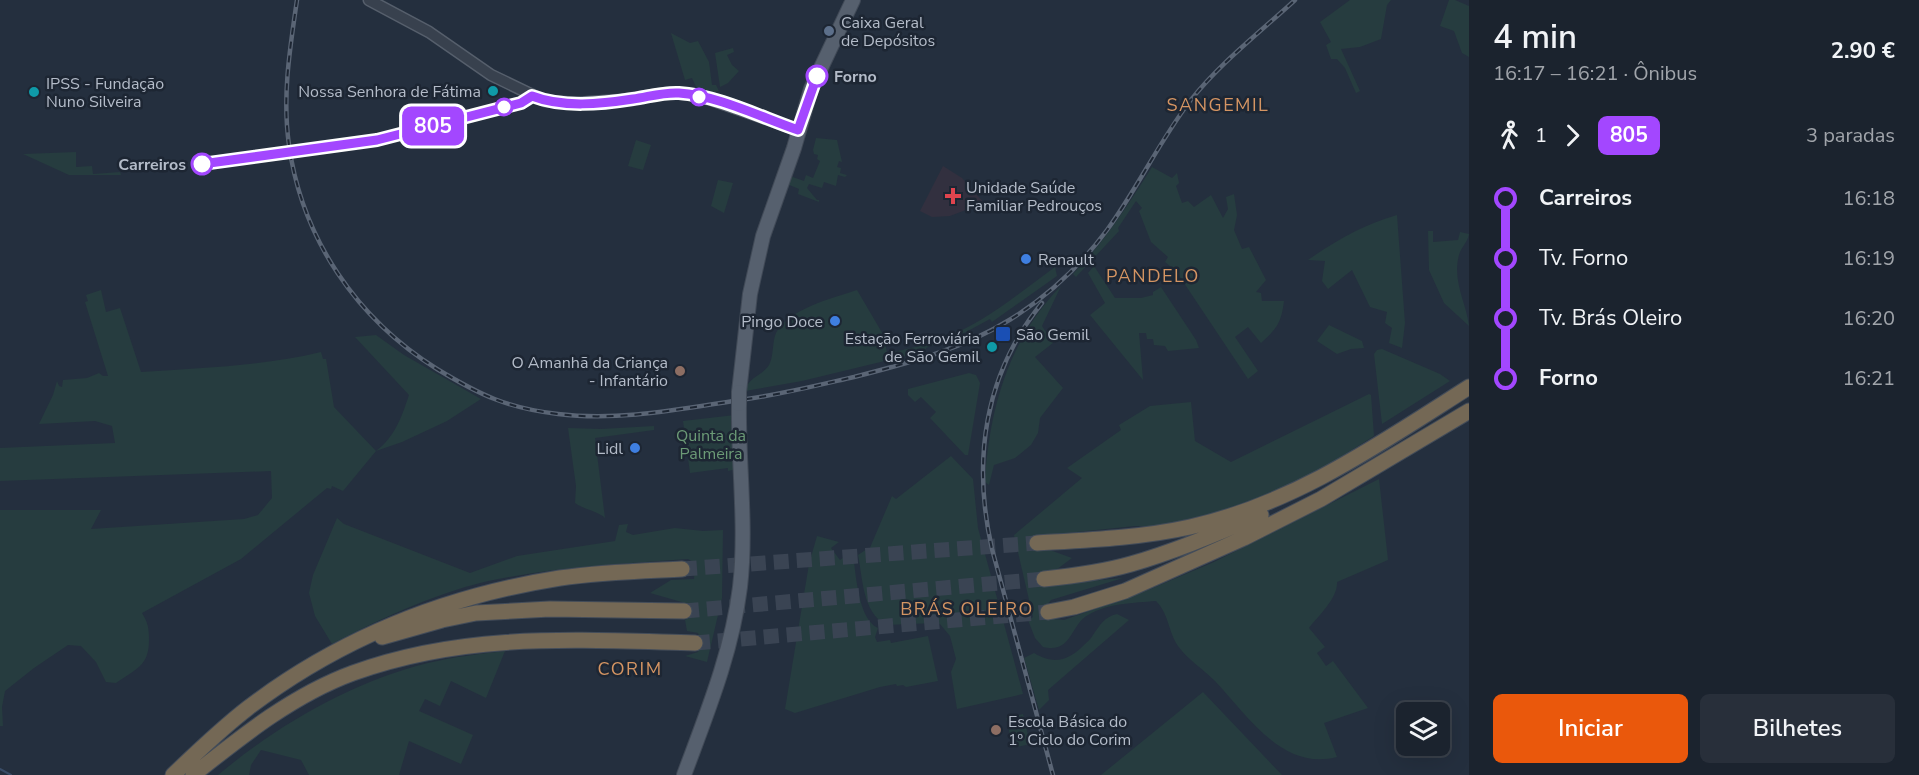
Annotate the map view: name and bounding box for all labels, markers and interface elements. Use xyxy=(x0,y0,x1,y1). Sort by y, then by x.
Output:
place label: Caixa Geral de Depósitos xyxy=(841,12,935,52)
text: 4 min xyxy=(1493,15,1577,60)
marker: Caixa Geral de Depósitos xyxy=(822,24,836,38)
text: 2.90 € xyxy=(1831,36,1895,66)
text: 16:17 – 16:21 · Ônibus xyxy=(1493,60,1697,87)
marker: Forno xyxy=(806,65,828,87)
place label: Forno xyxy=(834,66,877,88)
place label: IPSS - Fundação Nuno Silveira xyxy=(46,73,164,113)
place label: Nossa Senhora de Fátima xyxy=(298,81,481,103)
marker: Nossa Senhora de Fátima xyxy=(486,84,500,98)
marker: IPSS - Fundação Nuno Silveira xyxy=(27,85,41,99)
unlabelled marker xyxy=(690,88,708,106)
district label: SANGEMIL xyxy=(1167,93,1269,117)
unlabelled marker xyxy=(495,98,513,116)
line badge: 805 xyxy=(398,106,468,146)
text: 805 xyxy=(414,112,452,140)
icon: walk xyxy=(1493,119,1526,152)
icon: forward xyxy=(1556,119,1589,152)
text: 805 xyxy=(1610,121,1648,149)
text: 1 xyxy=(1535,122,1547,149)
text: 3 paradas xyxy=(1806,122,1895,149)
marker: Carreiros xyxy=(191,153,213,175)
place label: Carreiros xyxy=(118,154,186,176)
place label: Unidade Saúde Familiar Pedrouços xyxy=(966,177,1102,217)
text: Carreiros xyxy=(1539,183,1632,213)
text: 16:18 xyxy=(1842,185,1895,212)
marker: Unidade Saúde Familiar Pedrouços xyxy=(944,187,962,205)
text: Tv. Forno xyxy=(1539,243,1628,273)
text: 16:19 xyxy=(1842,245,1895,272)
place label: Renault xyxy=(1038,249,1094,271)
marker: Renault xyxy=(1019,252,1033,266)
district label: PANDELO xyxy=(1106,264,1200,288)
text: Tv. Brás Oleiro xyxy=(1539,303,1682,333)
text: 16:20 xyxy=(1842,305,1895,332)
place label: Pingo Doce xyxy=(741,311,823,333)
marker: Pingo Doce xyxy=(828,314,842,328)
place label: São Gemil xyxy=(1016,324,1090,346)
marker: São Gemil xyxy=(994,325,1012,343)
place label: Estação Ferroviária de São Gemil xyxy=(845,328,980,368)
marker: Estação Ferroviária de São Gemil xyxy=(985,340,999,354)
place label: O Amanhã da Criança - Infantário xyxy=(511,352,668,392)
text: Forno xyxy=(1539,363,1598,393)
marker: O Amanhã da Criança - Infantário xyxy=(673,364,687,378)
text: 16:21 xyxy=(1842,365,1895,392)
park label: Quinta da Palmeira xyxy=(676,425,746,465)
place label: Lidl xyxy=(597,438,623,460)
marker: Lidl xyxy=(628,441,642,455)
district label: BRÁS OLEIRO xyxy=(900,597,1034,621)
district label: CORIM xyxy=(597,657,663,681)
button: Iniciar xyxy=(1493,694,1688,763)
button: Bilhetes xyxy=(1700,694,1895,763)
map controls xyxy=(1396,702,1450,756)
button: layers xyxy=(1396,702,1450,756)
place label: Escola Básica do 1º Ciclo do Corim xyxy=(1008,711,1131,751)
marker: Escola Básica do 1º Ciclo do Corim xyxy=(989,723,1003,737)

